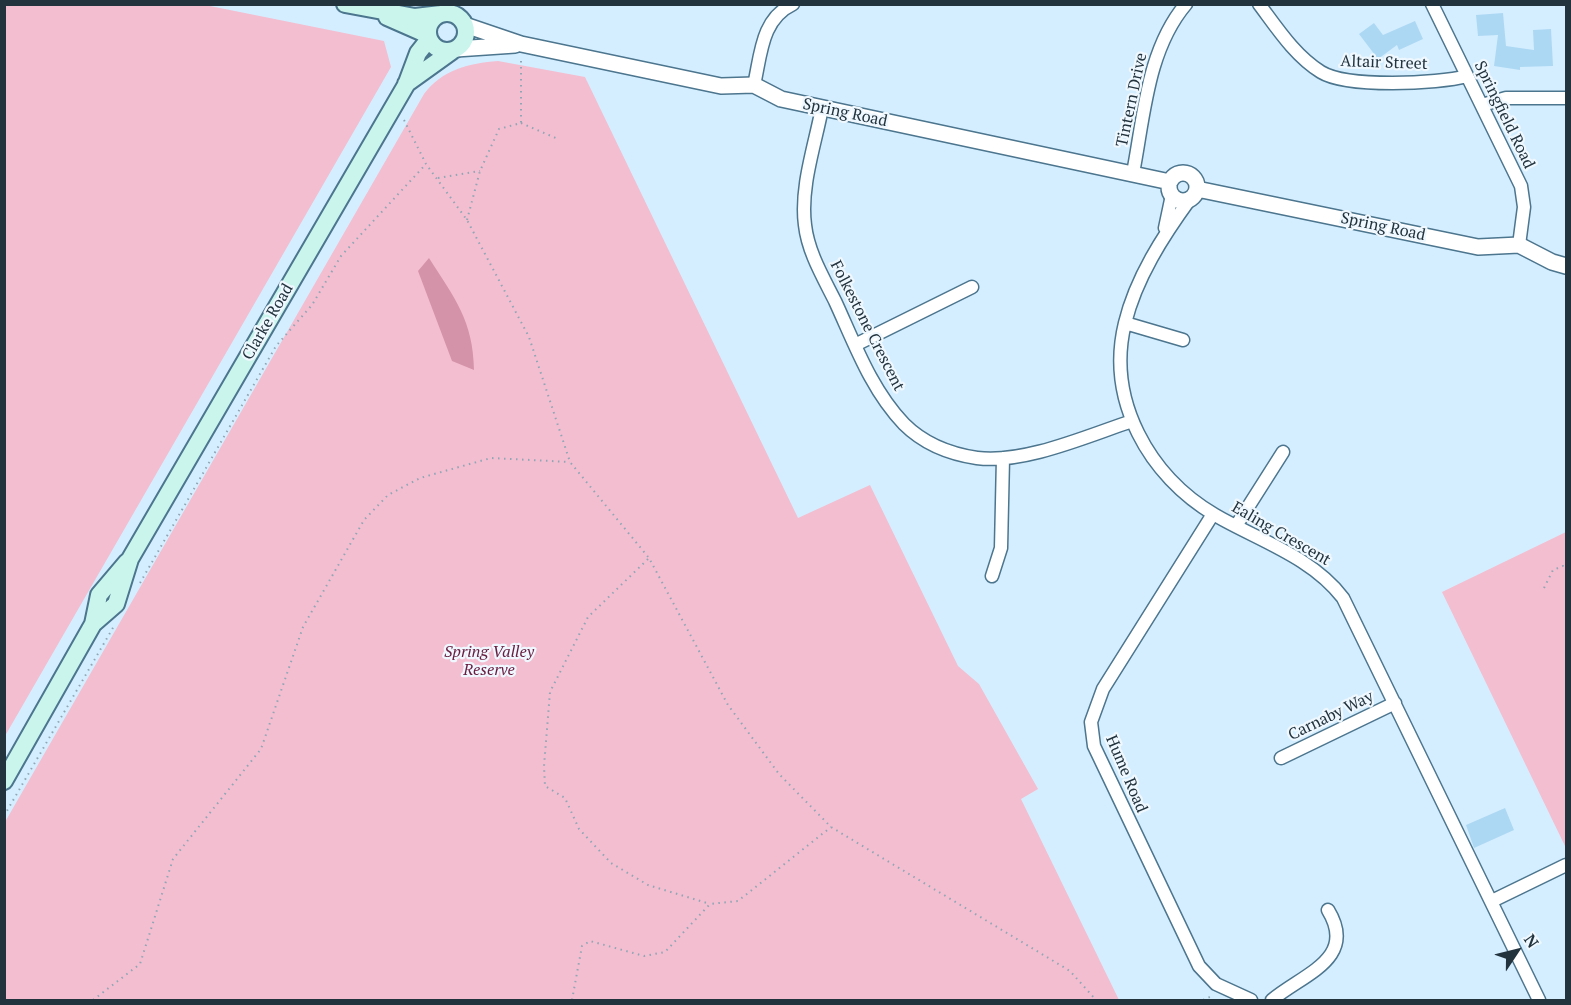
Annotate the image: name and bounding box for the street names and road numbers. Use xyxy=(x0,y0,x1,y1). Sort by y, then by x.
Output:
street label: Tintern Drive xyxy=(1113,51,1151,149)
street label: Altair Street xyxy=(1340,52,1428,74)
street label: Springfield Road xyxy=(1470,58,1538,172)
street label: Spring Road xyxy=(801,95,889,131)
street label: Spring Road xyxy=(1339,209,1427,245)
street label: Folkestone Crescent xyxy=(826,258,908,394)
street label: Clarke Road xyxy=(238,280,298,364)
street label: Ealing Crescent xyxy=(1228,498,1334,570)
street label: Carnaby Way xyxy=(1285,687,1377,745)
street label: Hume Road xyxy=(1101,732,1151,816)

